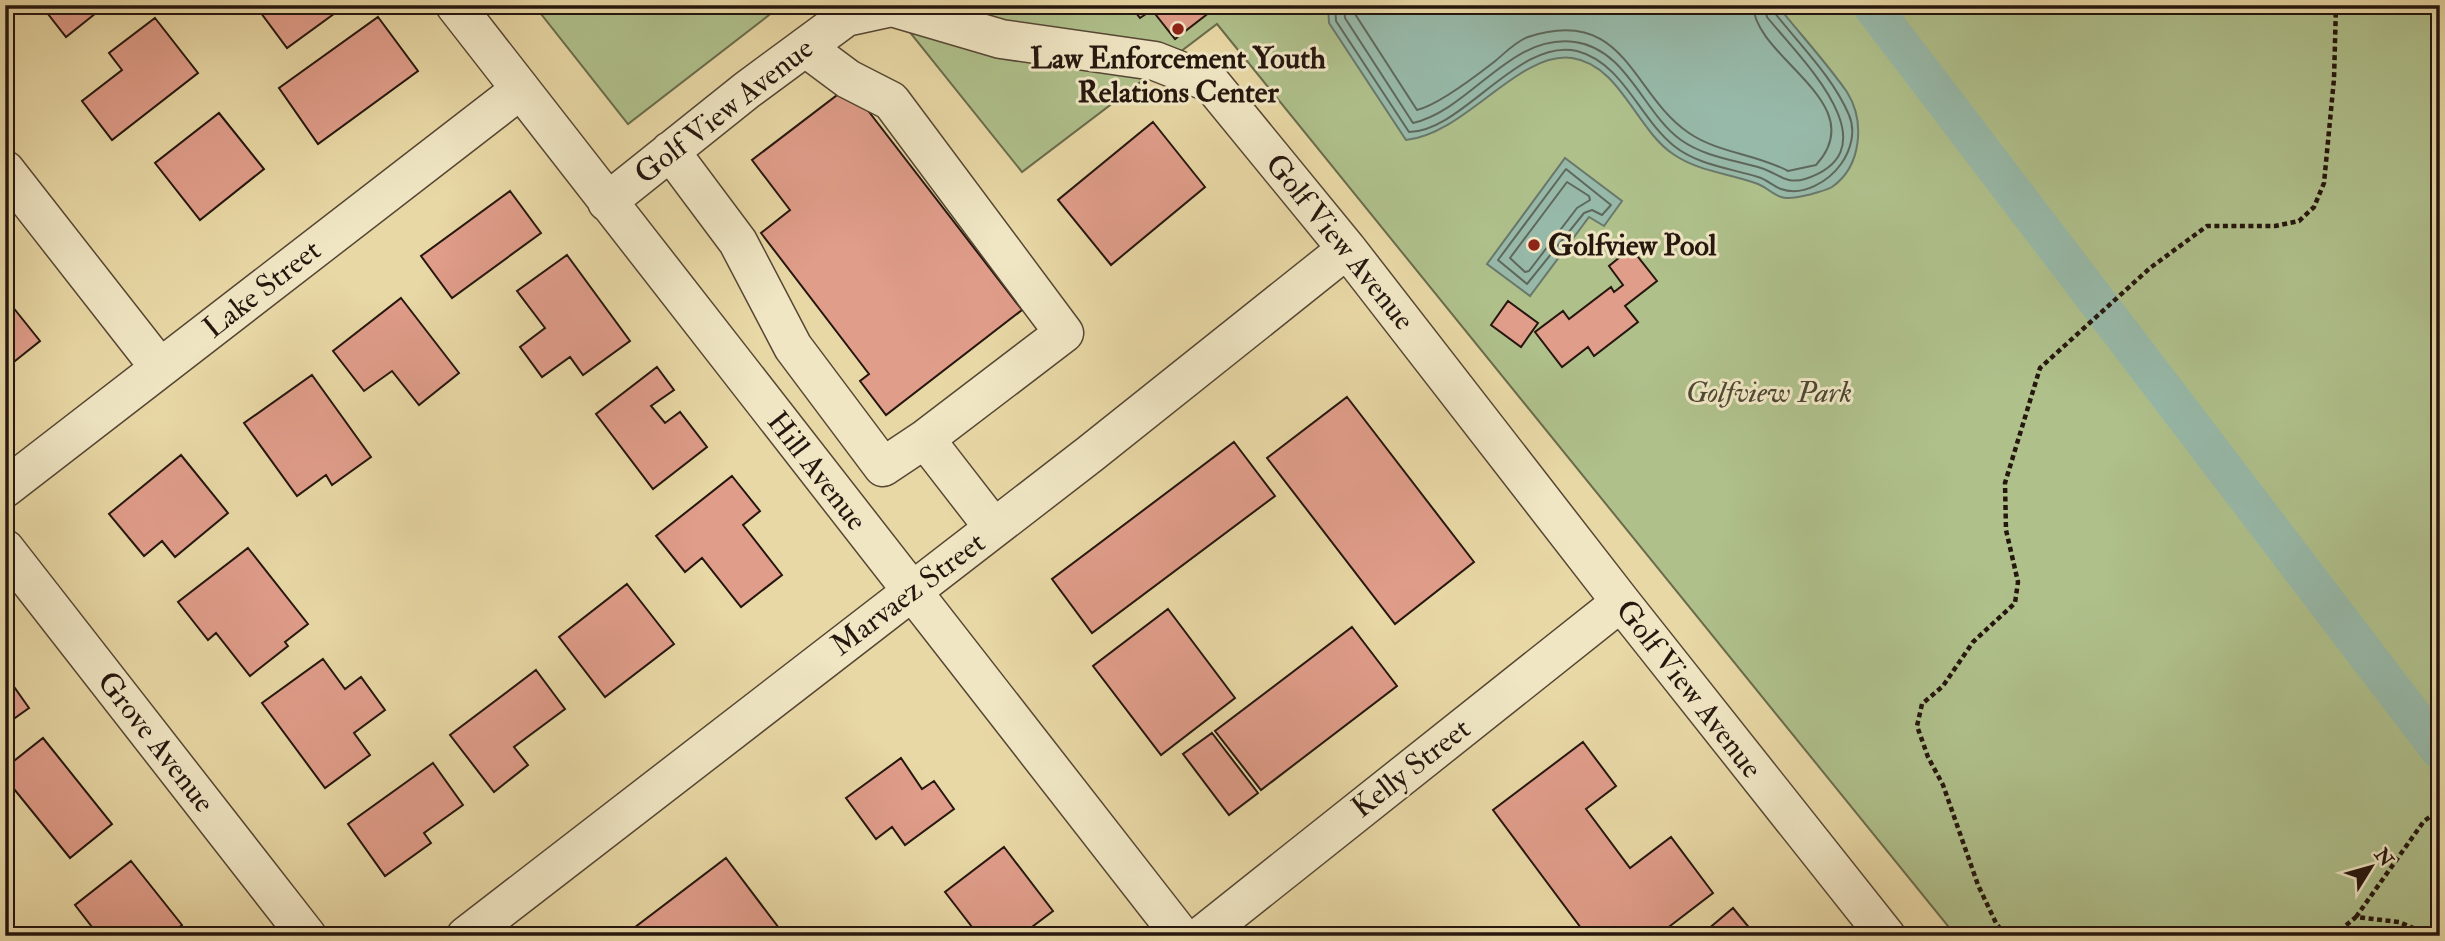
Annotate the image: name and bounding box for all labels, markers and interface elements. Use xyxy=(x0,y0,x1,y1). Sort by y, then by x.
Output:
marker: Law Enforcement Youth Relations Center xyxy=(1170,21,1186,37)
street label: Golf View Avenue xyxy=(627,30,821,192)
place label: Law Enforcement Youth Relations Center xyxy=(1030,40,1326,111)
street label: Golf View Avenue xyxy=(1258,146,1422,338)
place label: Golfview Pool xyxy=(1548,227,1717,264)
street label: Lake Street xyxy=(196,231,328,346)
marker: Golfview Pool xyxy=(1526,237,1542,253)
park label: Golfview Park xyxy=(1686,374,1852,411)
street label: Hill Avenue xyxy=(759,404,875,538)
street label: Marvaez Street xyxy=(824,524,993,664)
street label: Golf View Avenue xyxy=(1608,592,1770,786)
street label: Grove Avenue xyxy=(89,664,223,820)
street label: Kelly Street xyxy=(1344,710,1478,826)
north arrow xyxy=(2336,832,2406,902)
text: N xyxy=(2368,843,2399,872)

